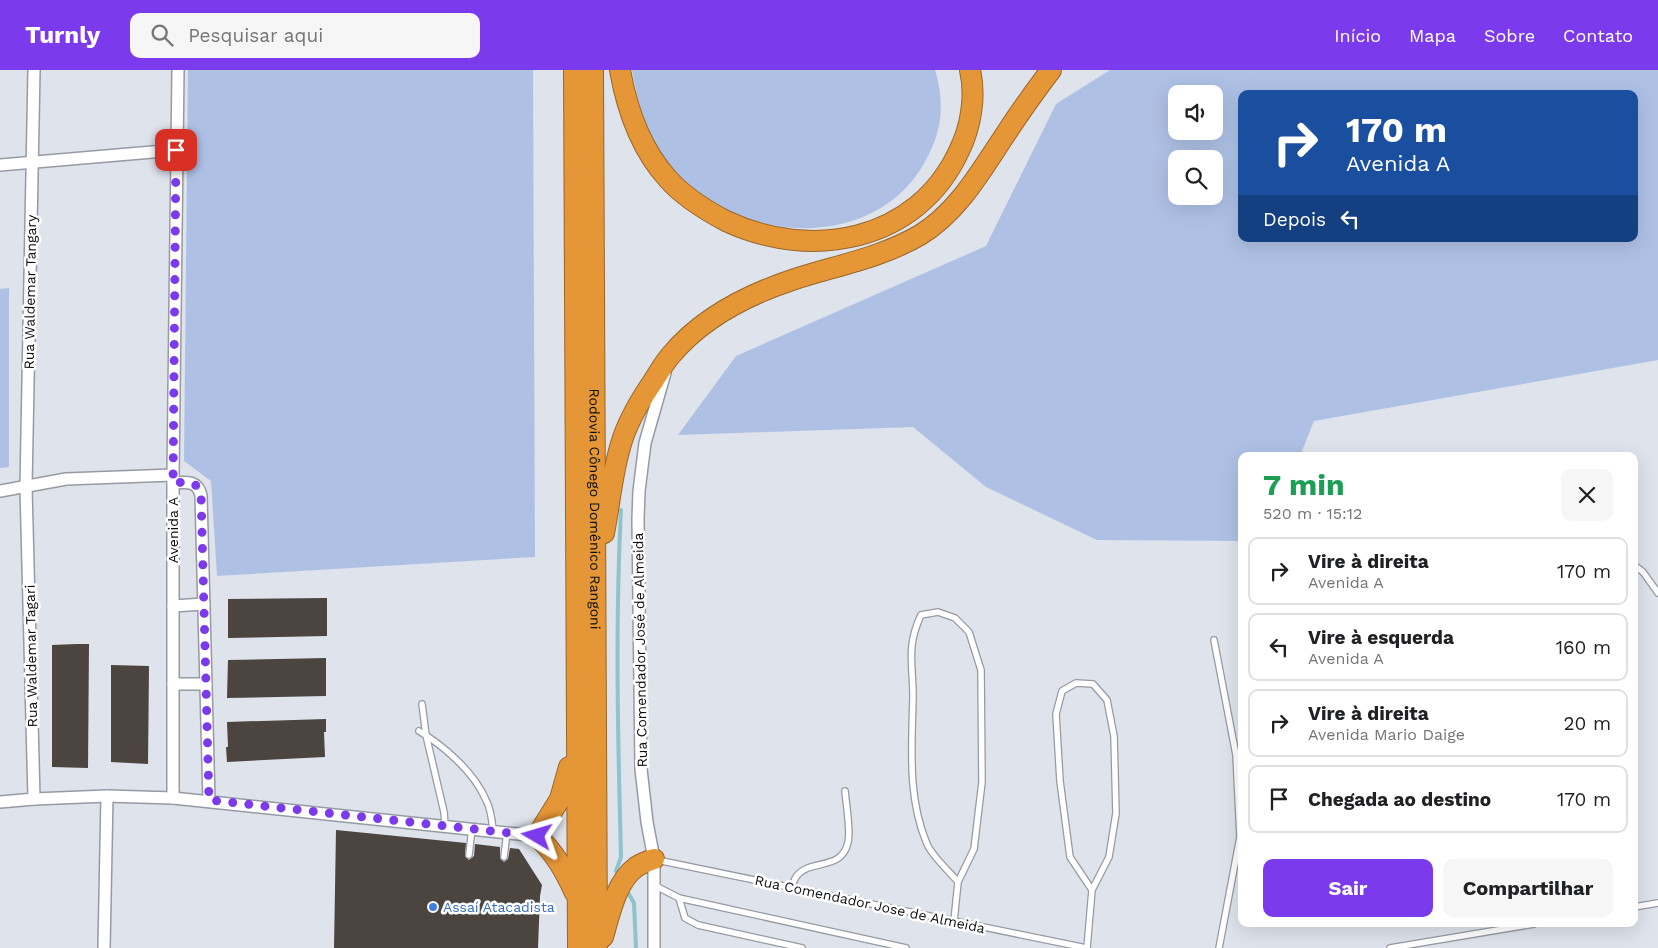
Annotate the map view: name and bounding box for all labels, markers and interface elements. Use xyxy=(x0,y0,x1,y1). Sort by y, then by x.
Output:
search box xyxy=(130,13,480,58)
text: Turnly xyxy=(25,21,100,49)
icon: search xyxy=(148,21,176,49)
text: Pesquisar aqui xyxy=(188,24,323,47)
text: Início xyxy=(1334,25,1381,46)
text: Mapa xyxy=(1409,25,1456,46)
text: Sobre xyxy=(1484,25,1535,46)
text: Contato xyxy=(1563,25,1633,46)
map controls xyxy=(1168,85,1223,205)
button: sound xyxy=(1168,85,1223,140)
text: 170 m xyxy=(1346,109,1447,151)
icon: right xyxy=(1263,110,1328,175)
pin xyxy=(155,129,197,171)
icon: arrive xyxy=(162,136,190,164)
button: search xyxy=(1168,150,1223,205)
text: Avenida A xyxy=(1346,151,1450,176)
icon: left xyxy=(1336,205,1364,233)
text: Depois xyxy=(1263,208,1326,231)
street label: Rua Waldemar Tangary xyxy=(21,214,39,370)
street label: Rodovia Cônego Domênico Rangoni xyxy=(586,388,604,630)
text: 7 min xyxy=(1263,467,1345,502)
button: close xyxy=(1561,469,1613,521)
street label: Avenida A xyxy=(165,497,181,563)
text: 520 m · 15:12 xyxy=(1263,504,1362,523)
street label: Rua Comendador José de Almeida xyxy=(630,532,650,768)
text: Vire à direita xyxy=(1308,550,1429,573)
icon: right xyxy=(1265,557,1293,585)
text: 170 m xyxy=(1557,560,1611,583)
text: Avenida A xyxy=(1308,573,1384,592)
street label: Rua Waldemar Tagari xyxy=(22,585,40,727)
text: Vire à esquerda xyxy=(1308,626,1454,649)
icon: left xyxy=(1265,633,1293,661)
text: 160 m xyxy=(1556,636,1611,659)
text: Avenida A xyxy=(1308,649,1384,668)
text: Vire à direita xyxy=(1308,702,1429,725)
icon: right xyxy=(1265,709,1293,737)
text: 20 m xyxy=(1564,712,1611,735)
text: Avenida Mario Daige xyxy=(1308,725,1465,744)
icon: arrive xyxy=(1265,785,1293,813)
text: Chegada ao destino xyxy=(1308,788,1491,811)
text: 170 m xyxy=(1557,788,1611,811)
position arrow xyxy=(510,809,562,861)
button: Sair xyxy=(1263,859,1433,917)
button: Compartilhar xyxy=(1443,859,1613,917)
street label: Rua Comendador Jose de Almeida xyxy=(753,872,987,936)
place label: Assaí Atacadista xyxy=(443,899,555,915)
marker: Assaí Atacadista xyxy=(427,901,439,913)

